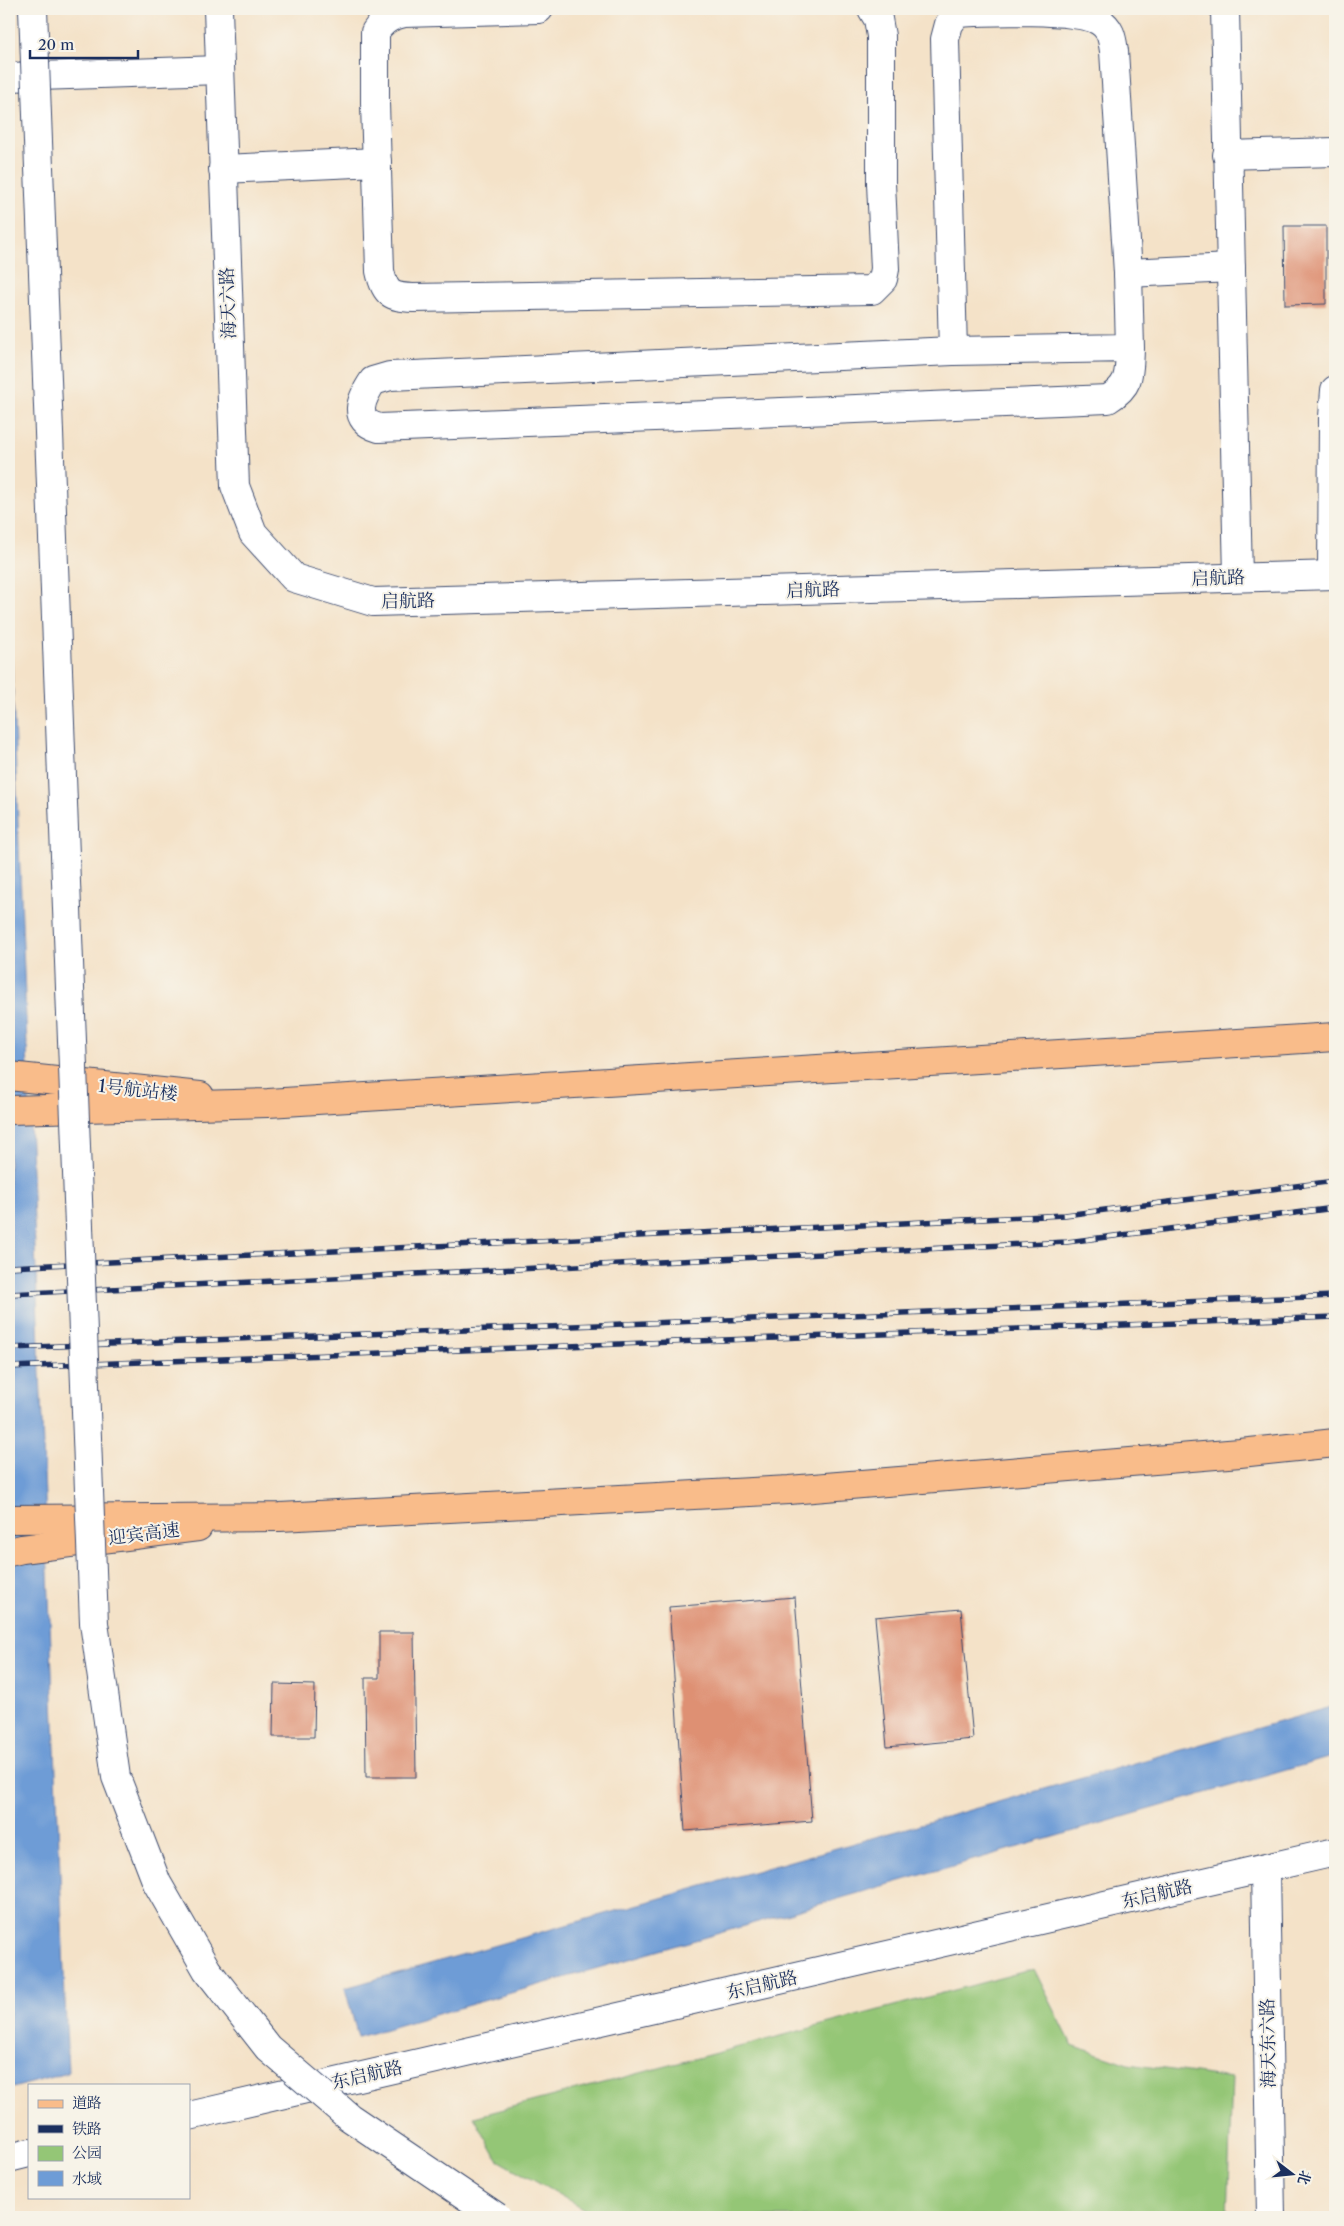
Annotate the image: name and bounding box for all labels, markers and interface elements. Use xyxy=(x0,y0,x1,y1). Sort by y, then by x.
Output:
scale bar xyxy=(30,28,138,60)
text: 20 m xyxy=(38,35,74,54)
street label: 海天六路 xyxy=(216,267,240,339)
street label: 启航路 xyxy=(1191,566,1245,590)
street label: 启航路 xyxy=(786,578,840,602)
street label: 启航路 xyxy=(381,590,435,612)
street label: 1号航站楼 xyxy=(97,1075,179,1105)
street label: 迎宾高速 xyxy=(107,1519,181,1549)
street label: 东启航路 xyxy=(1119,1875,1195,1913)
street label: 东启航路 xyxy=(724,1966,800,2004)
street label: 海天东六路 xyxy=(1256,1998,1280,2088)
street label: 东启航路 xyxy=(329,2056,405,2094)
legend xyxy=(28,2084,190,2198)
text: 道路 xyxy=(72,2093,102,2112)
text: 铁路 xyxy=(72,2119,102,2138)
text: 公园 xyxy=(72,2143,102,2162)
north arrow xyxy=(1266,2148,1316,2198)
text: 北 xyxy=(1294,2168,1315,2187)
text: 水域 xyxy=(72,2169,102,2188)

